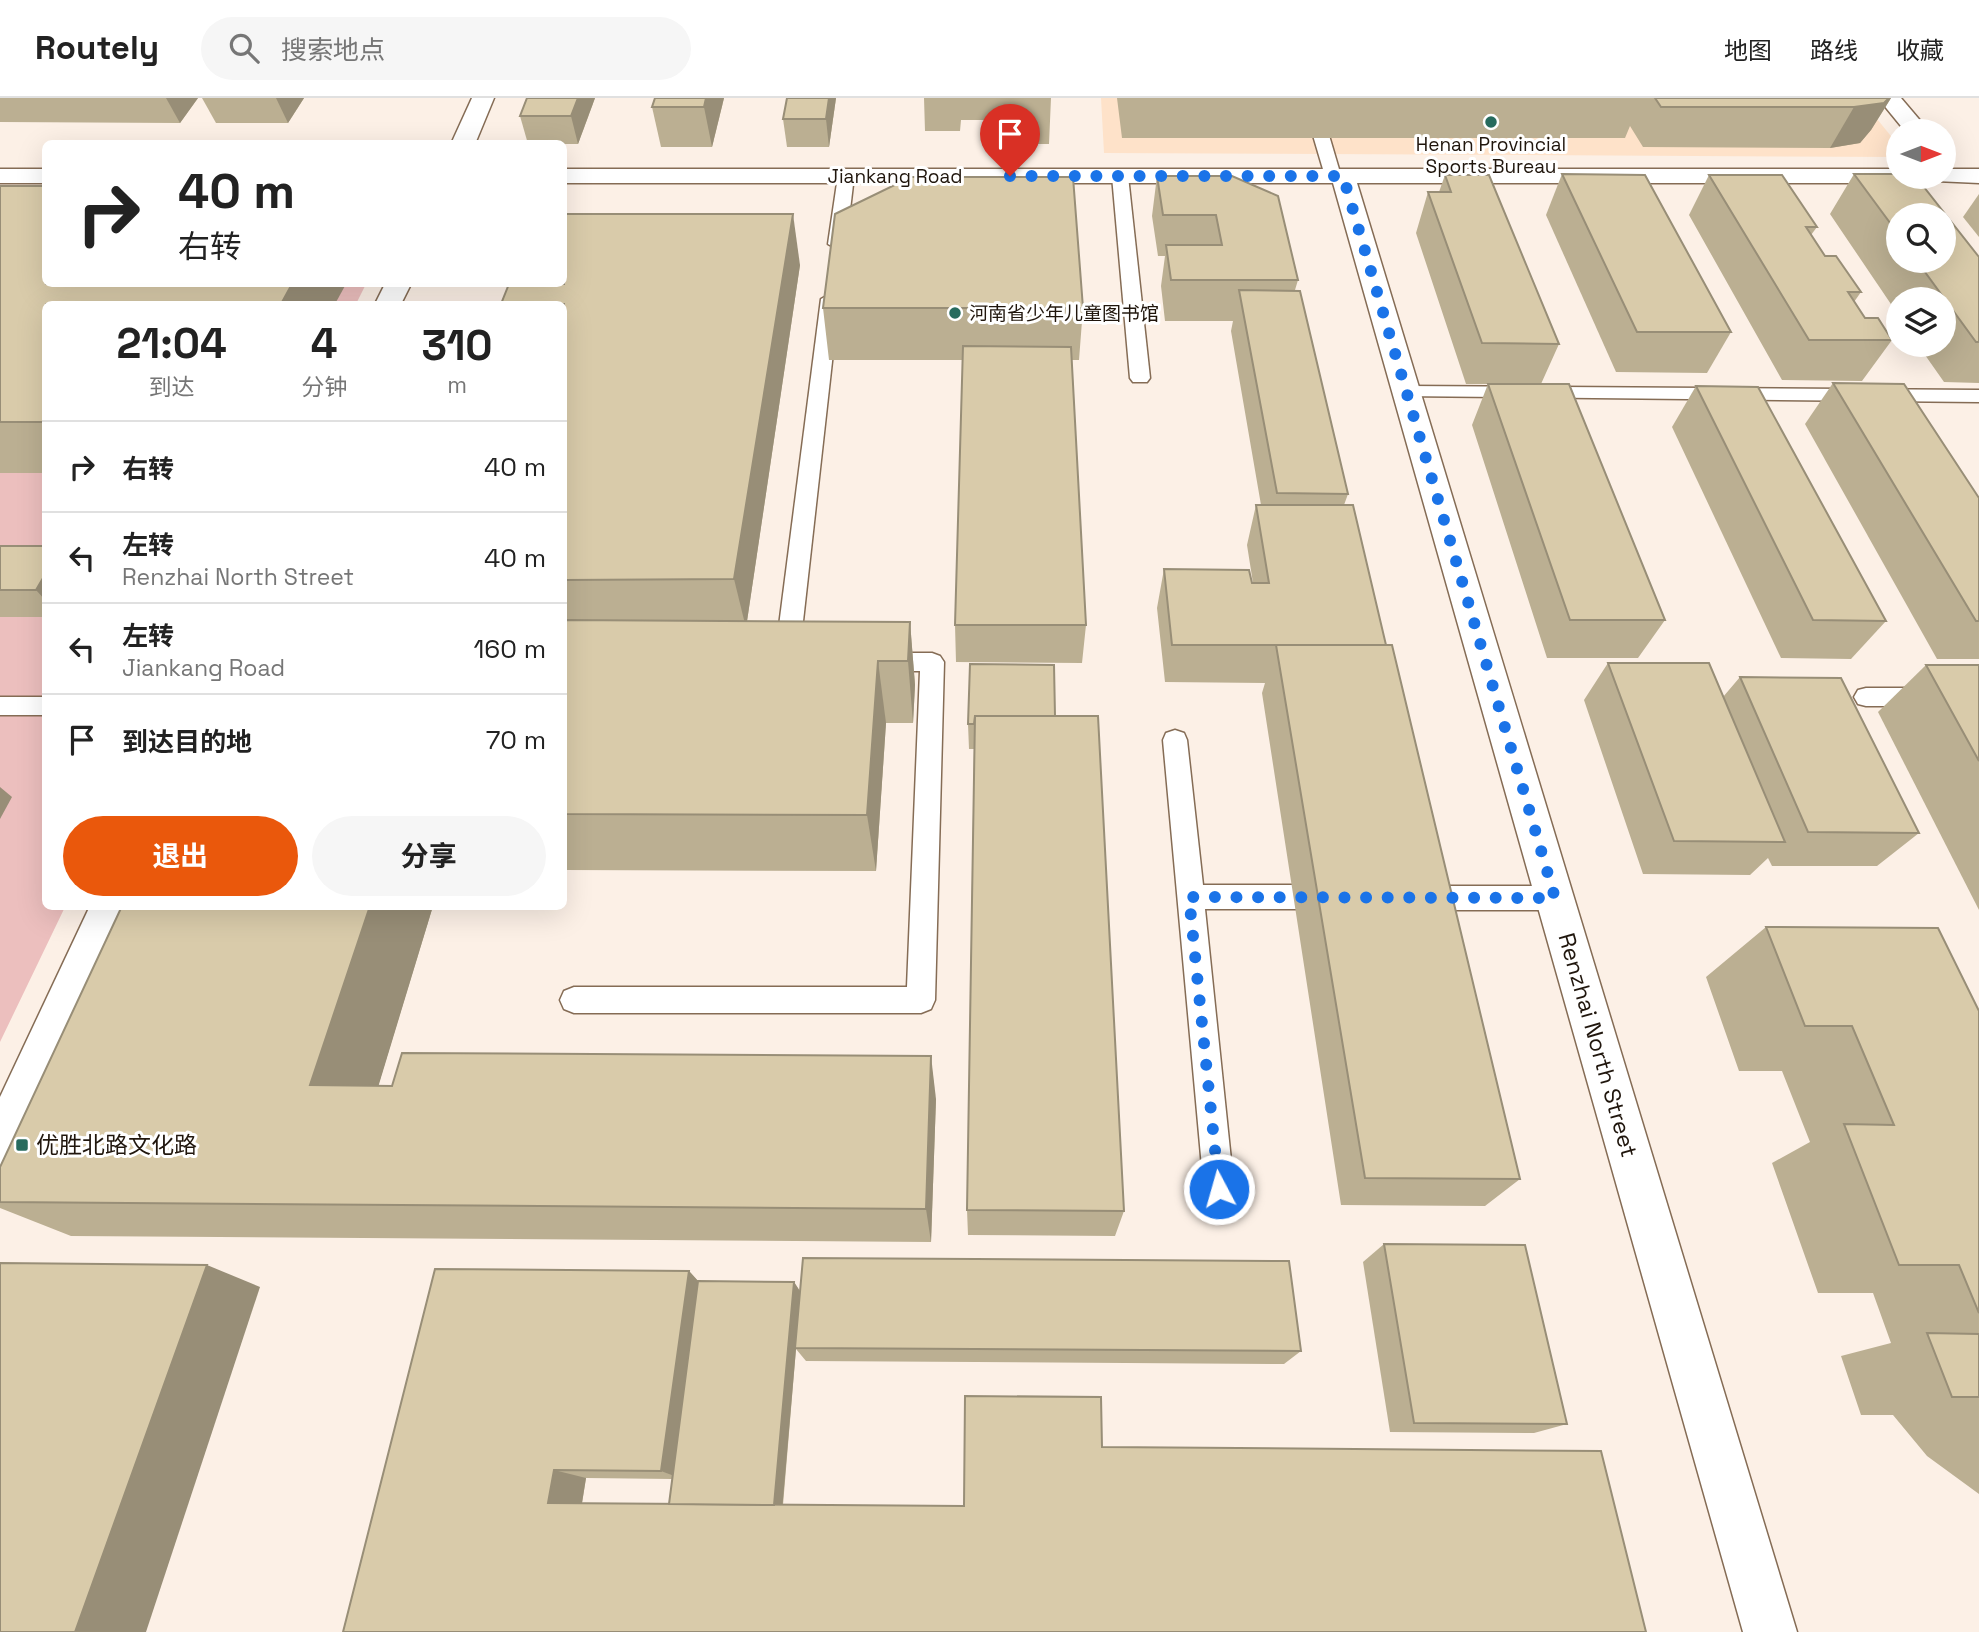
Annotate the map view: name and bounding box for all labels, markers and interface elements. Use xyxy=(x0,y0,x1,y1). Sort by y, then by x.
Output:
search box xyxy=(201,17,691,80)
text: Routely xyxy=(35,27,159,69)
icon: search xyxy=(225,29,263,67)
text: 搜索地点 xyxy=(281,33,385,67)
text: 地图 xyxy=(1724,35,1772,66)
text: 路线 xyxy=(1810,35,1858,66)
text: 收藏 xyxy=(1896,35,1944,66)
pin xyxy=(980,104,1040,176)
marker: Henan Provincial Sports Bureau xyxy=(1483,114,1499,130)
icon: arrive xyxy=(991,115,1029,153)
north arrow xyxy=(1886,119,1956,189)
map controls xyxy=(1886,119,1956,357)
place label: Henan Provincial Sports Bureau xyxy=(1416,132,1566,179)
text: 40 m xyxy=(178,160,295,222)
street label: Jiankang Road xyxy=(828,164,962,189)
icon: right xyxy=(63,168,154,259)
button: search xyxy=(1886,203,1956,273)
text: 右转 xyxy=(178,227,242,267)
button: layers xyxy=(1886,287,1956,357)
place label: 河南省少年儿童图书馆 xyxy=(969,301,1159,326)
marker: 河南省少年儿童图书馆 xyxy=(947,305,963,321)
text: 21:04 xyxy=(116,317,227,370)
text: 4 xyxy=(311,317,338,370)
text: 310 xyxy=(422,319,493,372)
text: m xyxy=(447,370,467,400)
text: 到达 xyxy=(149,372,195,402)
text: 分钟 xyxy=(301,372,347,402)
icon: right xyxy=(63,448,101,486)
text: 40 m xyxy=(484,450,546,484)
text: 右转 xyxy=(122,452,174,486)
text: 左转 xyxy=(122,528,174,562)
icon: left xyxy=(63,539,101,577)
text: 40 m xyxy=(484,541,546,575)
text: Renzhai North Street xyxy=(122,562,354,592)
text: 左转 xyxy=(122,619,174,653)
icon: left xyxy=(63,630,101,668)
text: 160 m xyxy=(474,632,546,666)
text: Jiankang Road xyxy=(122,653,285,683)
icon: arrive xyxy=(63,721,101,759)
text: 70 m xyxy=(486,723,546,757)
text: 到达目的地 xyxy=(122,725,252,759)
button: 退出 xyxy=(63,816,298,896)
button: 分享 xyxy=(312,816,546,896)
street label: Renzhai North Street xyxy=(1552,929,1644,1161)
place label: 优胜北路文化路 xyxy=(36,1130,197,1160)
marker: 优胜北路文化路 xyxy=(14,1137,30,1153)
position arrow xyxy=(1182,1152,1256,1226)

